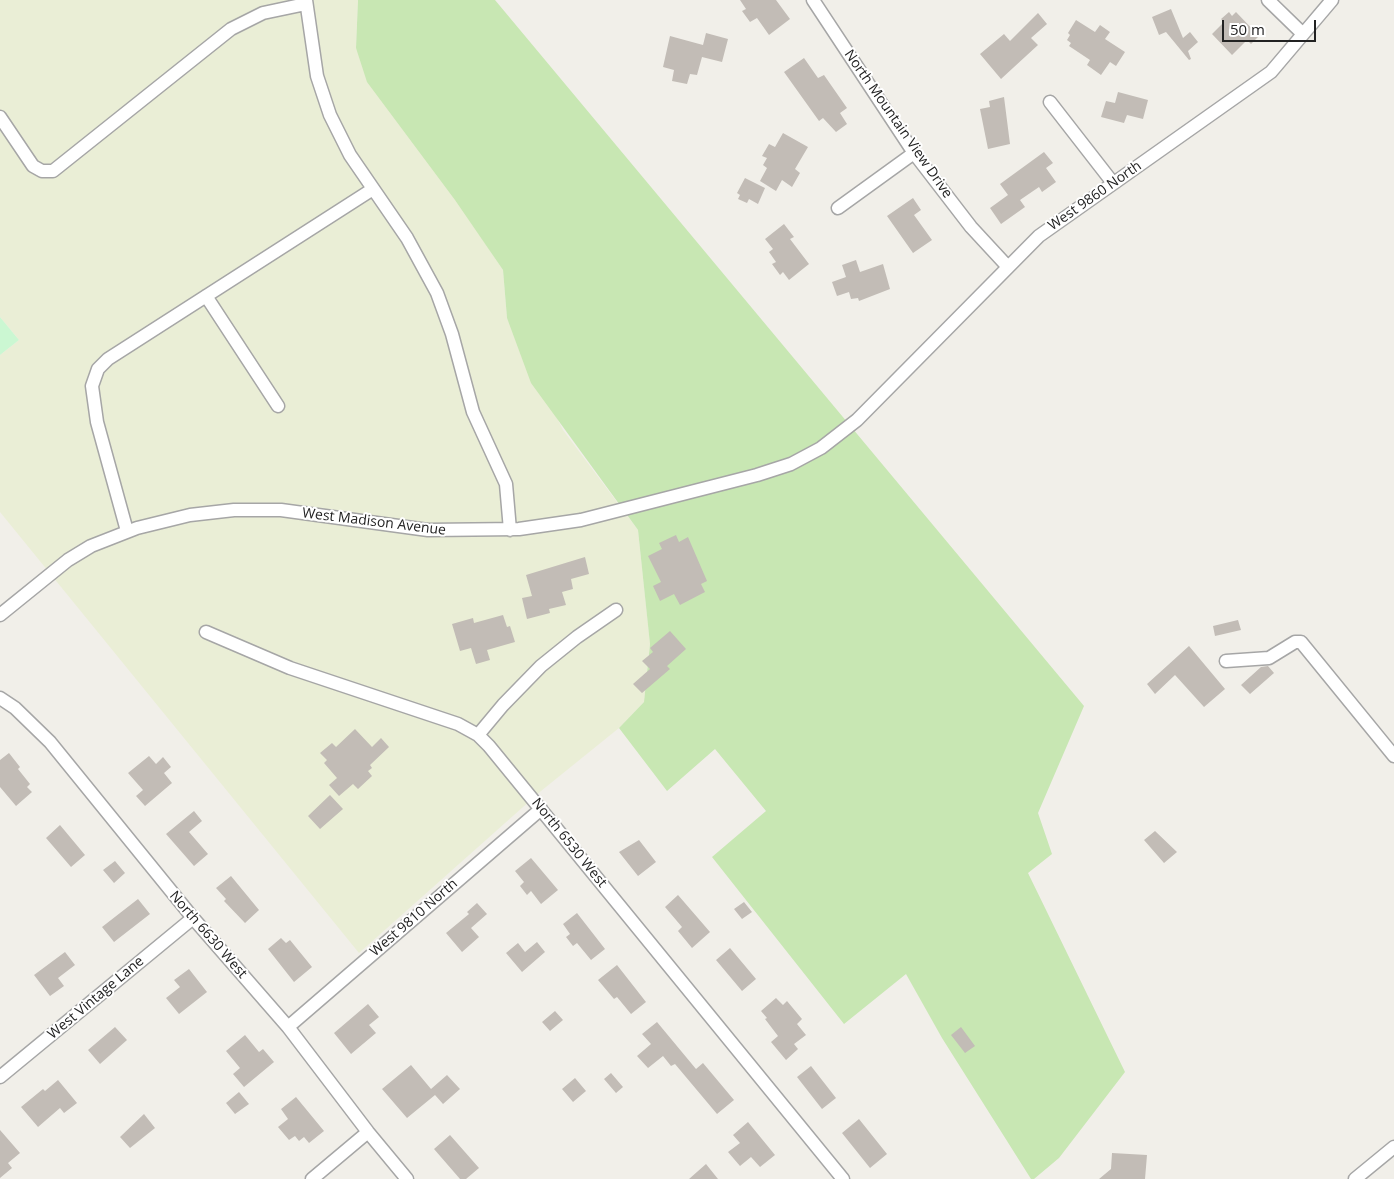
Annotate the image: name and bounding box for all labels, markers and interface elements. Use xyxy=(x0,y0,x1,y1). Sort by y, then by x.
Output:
scale bar xyxy=(1224,10,1318,42)
text: 50 m xyxy=(1230,19,1265,39)
street label: North Mountain View Drive xyxy=(840,47,956,201)
street label: West 9860 North xyxy=(1045,158,1145,234)
street label: West Madison Avenue xyxy=(301,505,447,539)
street label: North 6530 West xyxy=(528,795,610,891)
street label: West 9810 North xyxy=(367,876,461,960)
street label: North 6630 West xyxy=(166,888,250,982)
street label: West Vintage Lane xyxy=(45,953,147,1043)

